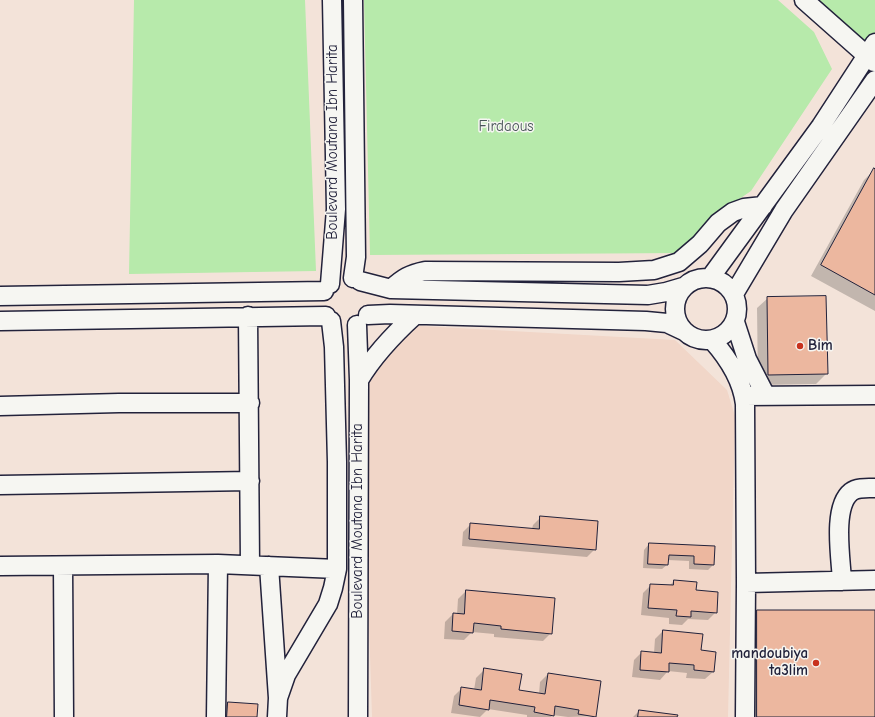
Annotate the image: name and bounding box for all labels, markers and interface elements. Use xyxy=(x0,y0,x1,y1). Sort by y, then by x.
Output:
street label: Boulevard Moutana Ibn Harita xyxy=(324,44,342,240)
park label: Firdaous xyxy=(478,118,534,136)
place label: Bim xyxy=(808,337,833,355)
marker: Bim xyxy=(795,341,805,351)
street label: Boulevard Moutana Ibn Harita xyxy=(349,423,367,619)
place label: mandoubiya ta3lim xyxy=(731,645,808,680)
marker: mandoubiya ta3lim xyxy=(811,658,821,668)

